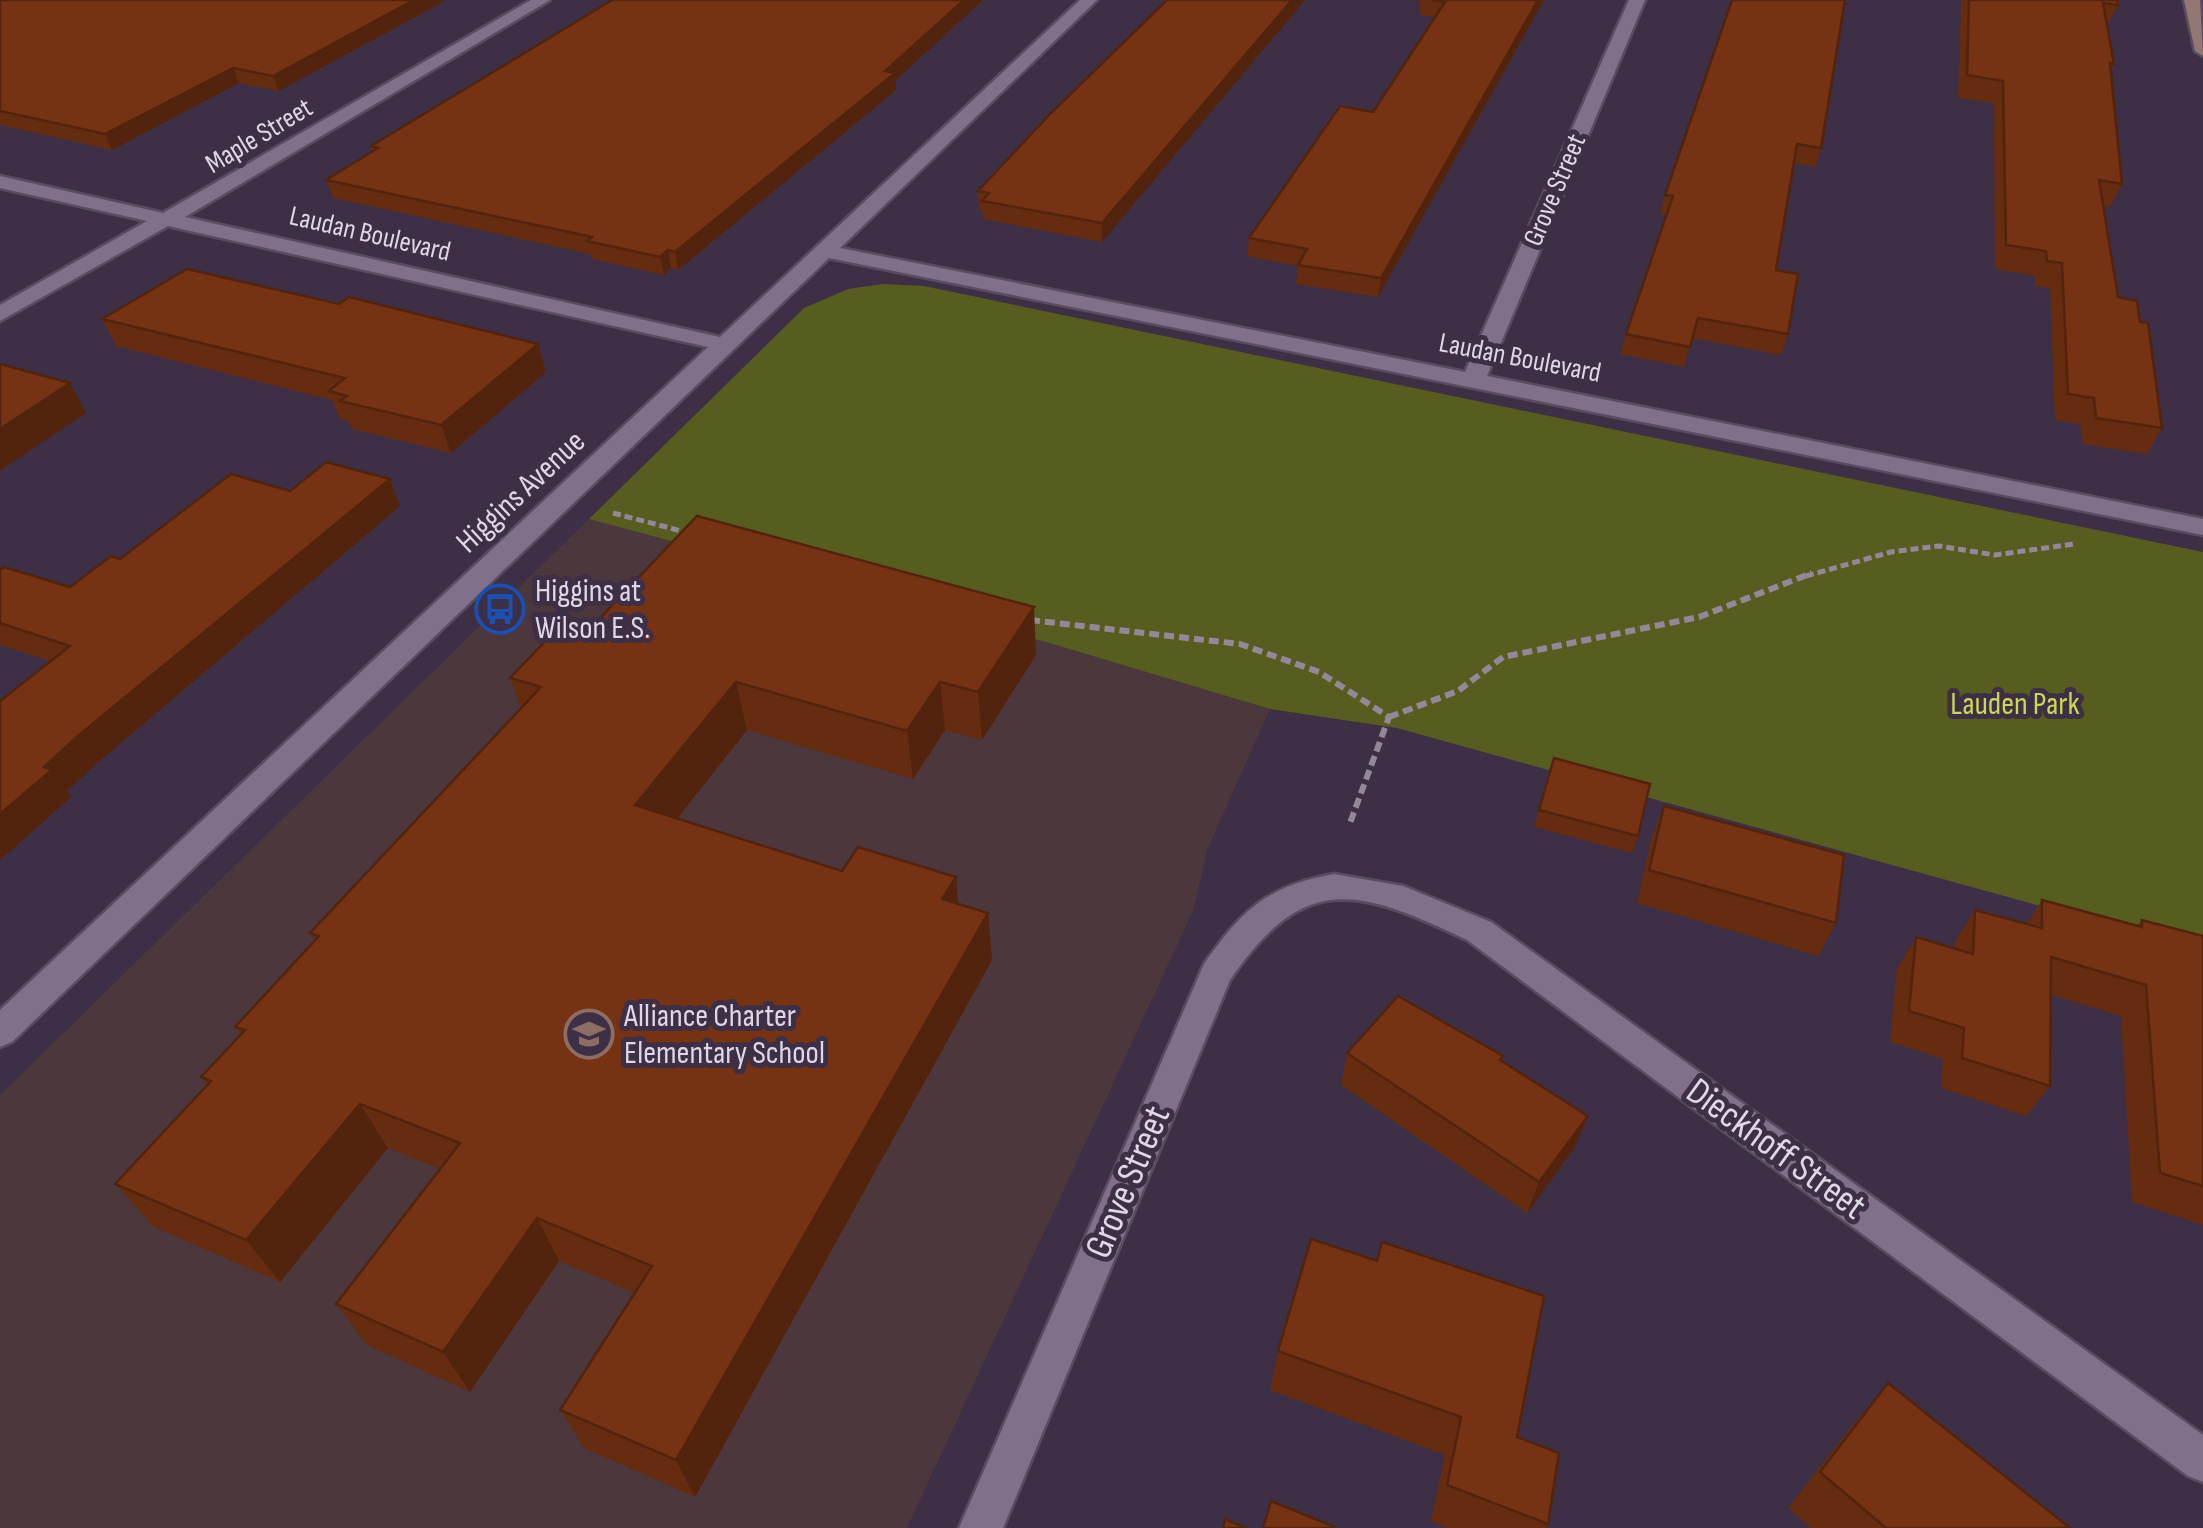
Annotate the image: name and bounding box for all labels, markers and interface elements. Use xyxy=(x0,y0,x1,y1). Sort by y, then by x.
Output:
street label: Maple Street xyxy=(199,91,319,181)
street label: Grove Street xyxy=(1517,129,1593,251)
street label: Laudan Boulevard xyxy=(286,199,454,269)
street label: Laudan Boulevard xyxy=(1436,326,1604,390)
street label: Higgins Avenue xyxy=(448,422,594,562)
place label: Higgins at Wilson E.S. xyxy=(535,572,650,648)
bus stop icon: Higgins at Wilson E.S. xyxy=(474,583,526,635)
park label: Lauden Park xyxy=(1950,685,2080,724)
place label: Alliance Charter Elementary School xyxy=(623,997,825,1073)
school or university icon: Alliance Charter Elementary School xyxy=(563,1008,615,1060)
street label: Dieckhoff Street xyxy=(1678,1069,1874,1229)
street label: Grove Street xyxy=(1076,1099,1180,1265)

